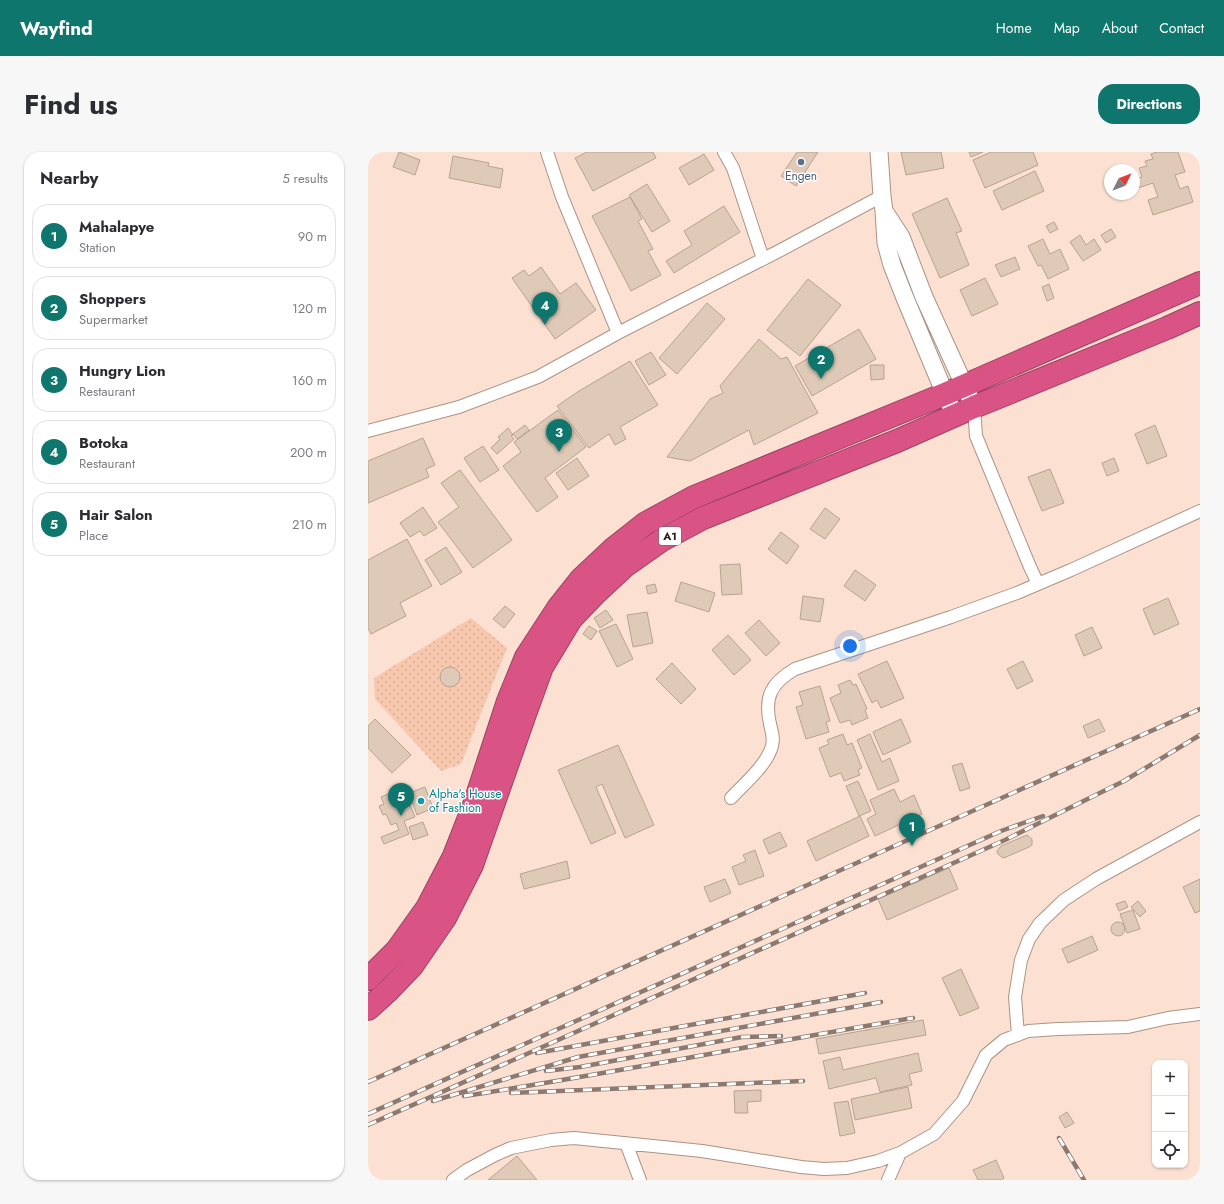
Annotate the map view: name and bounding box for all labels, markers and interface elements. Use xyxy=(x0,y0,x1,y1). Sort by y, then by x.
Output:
text: Wayfind xyxy=(20,15,93,42)
text: Home xyxy=(996,18,1032,38)
text: Map xyxy=(1054,18,1080,38)
text: About xyxy=(1102,18,1137,38)
text: Contact xyxy=(1159,18,1204,38)
text: Find us xyxy=(24,84,118,125)
button: Directions xyxy=(1098,84,1200,124)
marker: Engen xyxy=(796,157,806,167)
north arrow xyxy=(1104,164,1140,200)
text: Nearby xyxy=(40,166,98,190)
place label: Engen xyxy=(785,167,817,185)
text: 5 results xyxy=(282,169,328,188)
text: Mahalapye xyxy=(79,216,154,238)
text: 1 xyxy=(51,227,57,246)
text: 90 m xyxy=(298,227,327,246)
text: Station xyxy=(79,238,116,257)
text: Shoppers xyxy=(79,288,146,310)
pin: 4 xyxy=(532,292,558,325)
text: 2 xyxy=(50,299,58,318)
text: 120 m xyxy=(292,299,327,318)
text: Supermarket xyxy=(79,310,148,329)
pin: 2 xyxy=(808,346,834,379)
text: Hungry Lion xyxy=(79,360,166,382)
text: 3 xyxy=(50,371,58,390)
text: 160 m xyxy=(292,371,327,390)
text: Restaurant xyxy=(79,382,135,401)
pin: 3 xyxy=(546,419,572,452)
text: Botoka xyxy=(79,432,128,454)
text: 4 xyxy=(49,443,59,462)
text: 200 m xyxy=(290,443,327,462)
text: Restaurant xyxy=(79,454,135,473)
text: Hair Salon xyxy=(79,504,153,526)
text: 5 xyxy=(50,515,58,534)
text: 210 m xyxy=(292,515,327,534)
text: Place xyxy=(79,526,108,545)
road number: A1 xyxy=(659,527,681,545)
your location xyxy=(840,636,860,656)
pin: 5 xyxy=(388,783,414,816)
place label: Alpha's House of Fashion xyxy=(429,785,501,817)
marker: Alpha's House of Fashion xyxy=(416,796,426,806)
pin: 1 xyxy=(899,813,925,846)
map controls xyxy=(1152,1060,1188,1168)
button: + xyxy=(1152,1060,1188,1096)
button: − xyxy=(1152,1096,1188,1132)
button: locate xyxy=(1152,1132,1188,1168)

